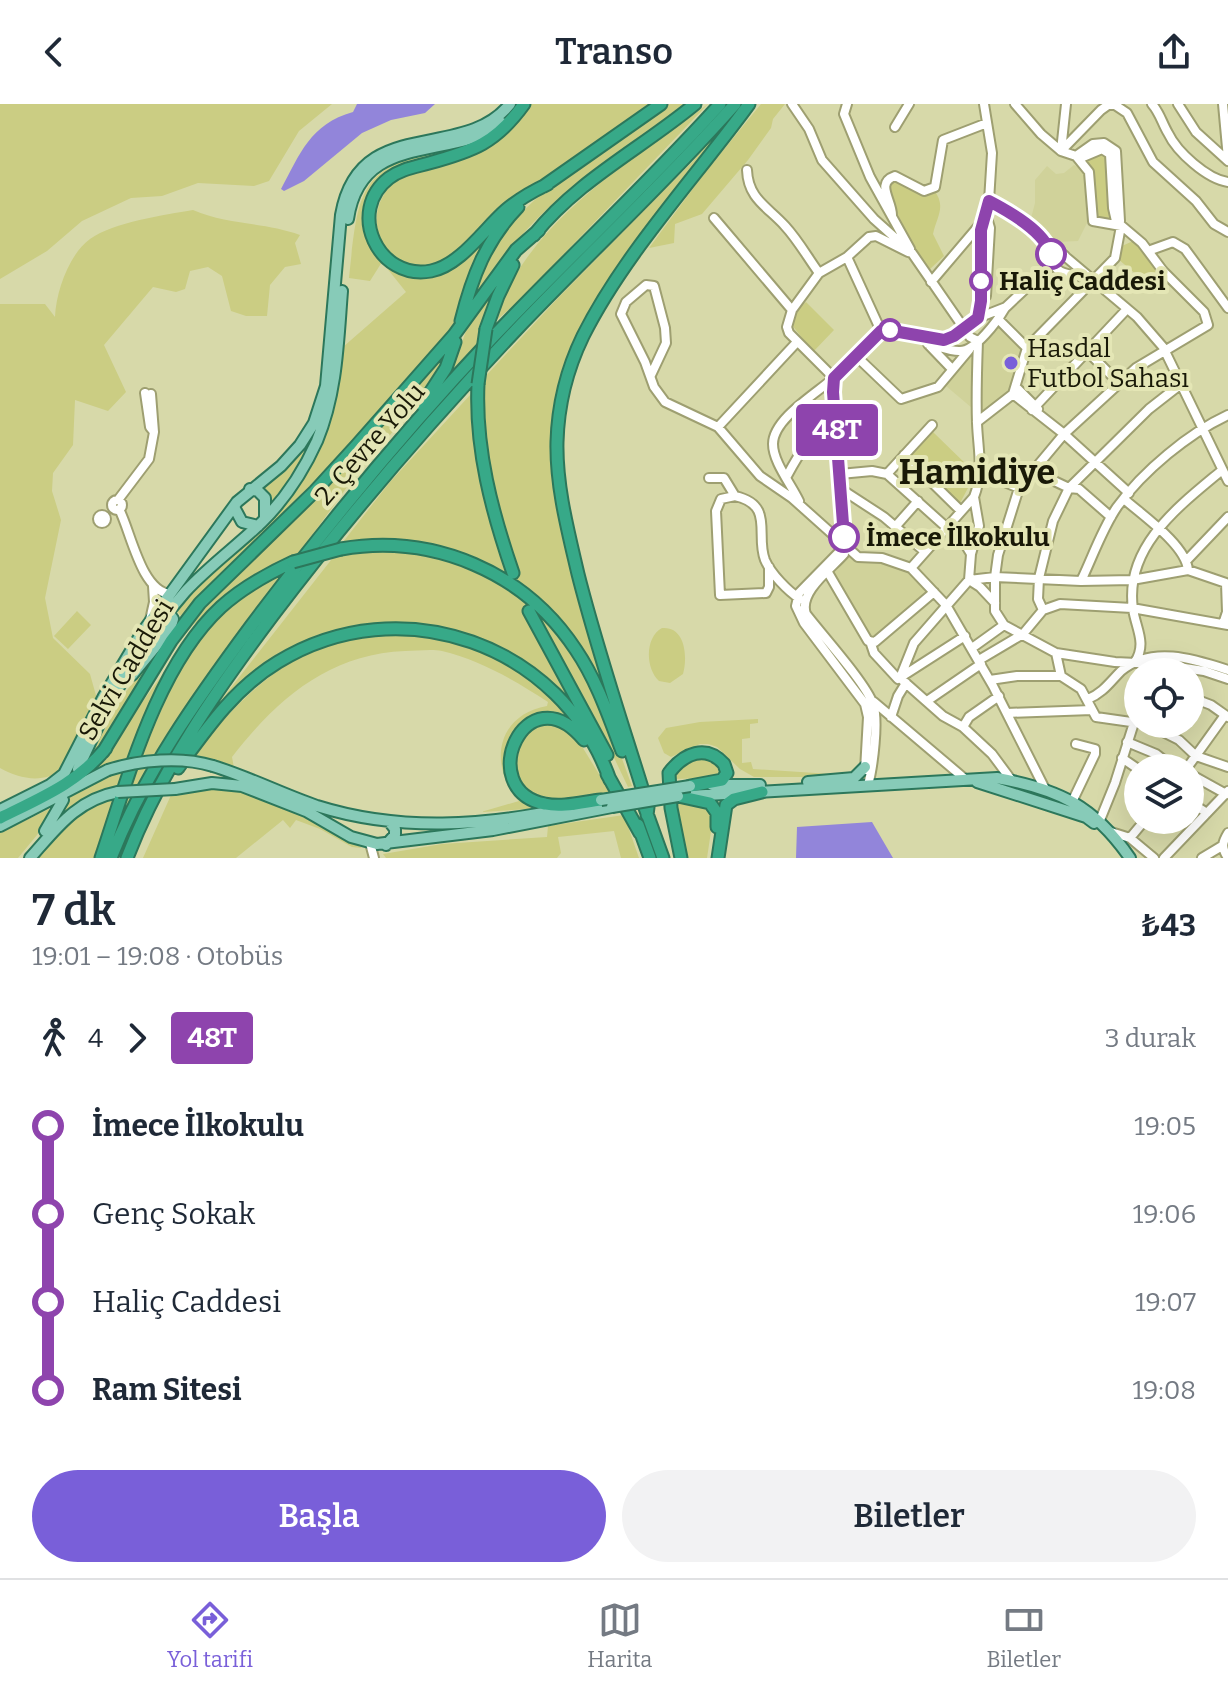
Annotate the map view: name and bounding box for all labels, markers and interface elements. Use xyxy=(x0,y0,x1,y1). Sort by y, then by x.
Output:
icon: back xyxy=(32,30,76,74)
text: Transo xyxy=(555,30,673,74)
icon: share xyxy=(1152,30,1196,74)
unlabelled marker xyxy=(1036,239,1066,269)
place label: Haliç Caddesi xyxy=(999,266,1165,297)
marker: Haliç Caddesi xyxy=(970,270,992,292)
unlabelled marker xyxy=(879,319,901,341)
place label: Hasdal Futbol Sahası xyxy=(1027,333,1189,394)
marker: Hasdal Futbol Sahası xyxy=(1002,354,1020,372)
street label: 2. Çevre Yolu xyxy=(309,377,431,511)
line badge: 48T xyxy=(791,404,883,456)
text: 48T xyxy=(812,413,862,446)
district label: Hamidiye xyxy=(899,452,1055,493)
marker: İmece İlkokulu xyxy=(829,522,859,552)
place label: İmece İlkokulu xyxy=(866,522,1050,553)
street label: Selvi Caddesi xyxy=(72,594,180,746)
map controls xyxy=(1124,658,1204,834)
button: locate xyxy=(1124,658,1204,738)
button: layers xyxy=(1124,754,1204,834)
text: 7 dk xyxy=(32,884,116,937)
text: ₺43 xyxy=(1140,908,1196,944)
text: 19:01 – 19:08 · Otobüs xyxy=(32,941,283,972)
icon: walk xyxy=(32,1016,76,1060)
icon: forward xyxy=(115,1016,159,1060)
text: 48T xyxy=(187,1021,237,1054)
text: 4 xyxy=(88,1023,103,1054)
text: 3 durak xyxy=(1105,1023,1196,1054)
text: İmece İlkokulu xyxy=(92,1108,304,1144)
text: 19:05 xyxy=(1134,1111,1196,1142)
text: Genç Sokak xyxy=(92,1196,255,1232)
text: 19:06 xyxy=(1133,1199,1196,1230)
text: Haliç Caddesi xyxy=(92,1284,281,1320)
text: 19:07 xyxy=(1135,1287,1196,1318)
text: Ram Sitesi xyxy=(92,1372,242,1408)
text: 19:08 xyxy=(1132,1375,1196,1406)
button: Başla xyxy=(32,1470,606,1562)
button: Biletler xyxy=(622,1470,1196,1562)
tab: Yol tarifi xyxy=(167,1598,253,1673)
tab: Harita xyxy=(587,1598,652,1673)
tab: Biletler xyxy=(986,1598,1061,1673)

